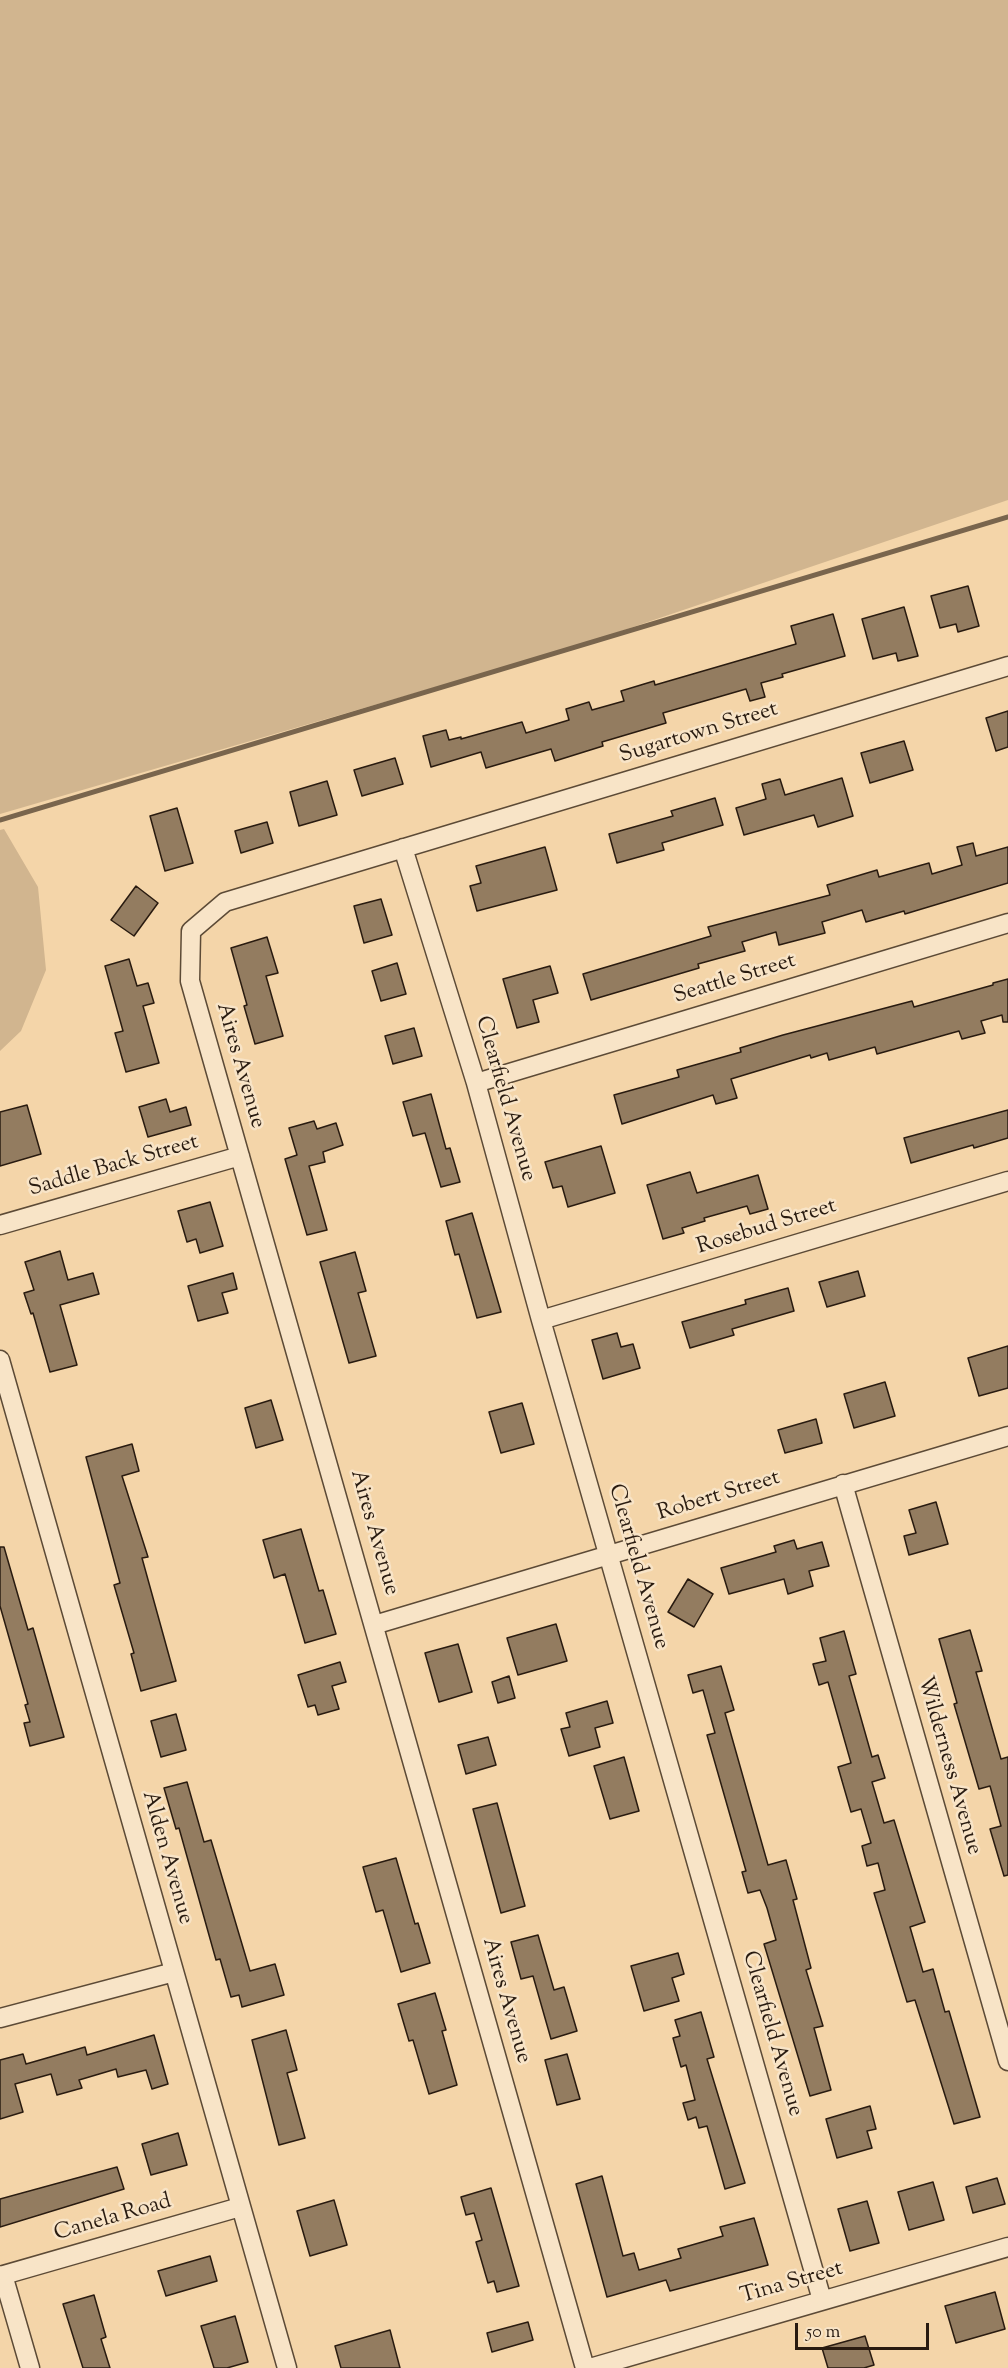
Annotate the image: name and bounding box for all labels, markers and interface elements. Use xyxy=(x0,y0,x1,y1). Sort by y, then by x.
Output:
street label: Sugartown Street xyxy=(616,697,782,771)
street label: Seattle Street xyxy=(671,949,799,1011)
street label: Aires Avenue xyxy=(208,1000,270,1132)
street label: Clearfield Avenue xyxy=(468,1013,540,1185)
street label: Saddle Back Street xyxy=(26,1130,202,1204)
street label: Rosebud Street xyxy=(694,1194,840,1262)
street label: Robert Street xyxy=(655,1466,783,1528)
street label: Aires Avenue xyxy=(342,1467,404,1599)
street label: Clearfield Avenue xyxy=(601,1481,673,1653)
street label: Wilderness Avenue xyxy=(910,1674,986,1858)
street label: Alden Avenue xyxy=(134,1788,198,1928)
street label: Aires Avenue xyxy=(474,1935,536,2067)
street label: Clearfield Avenue xyxy=(735,1948,807,2120)
street label: Canela Road xyxy=(51,2190,175,2248)
street label: Tina Street xyxy=(738,2257,846,2311)
scale bar xyxy=(798,2311,932,2349)
text: 50 m xyxy=(806,2320,840,2346)

